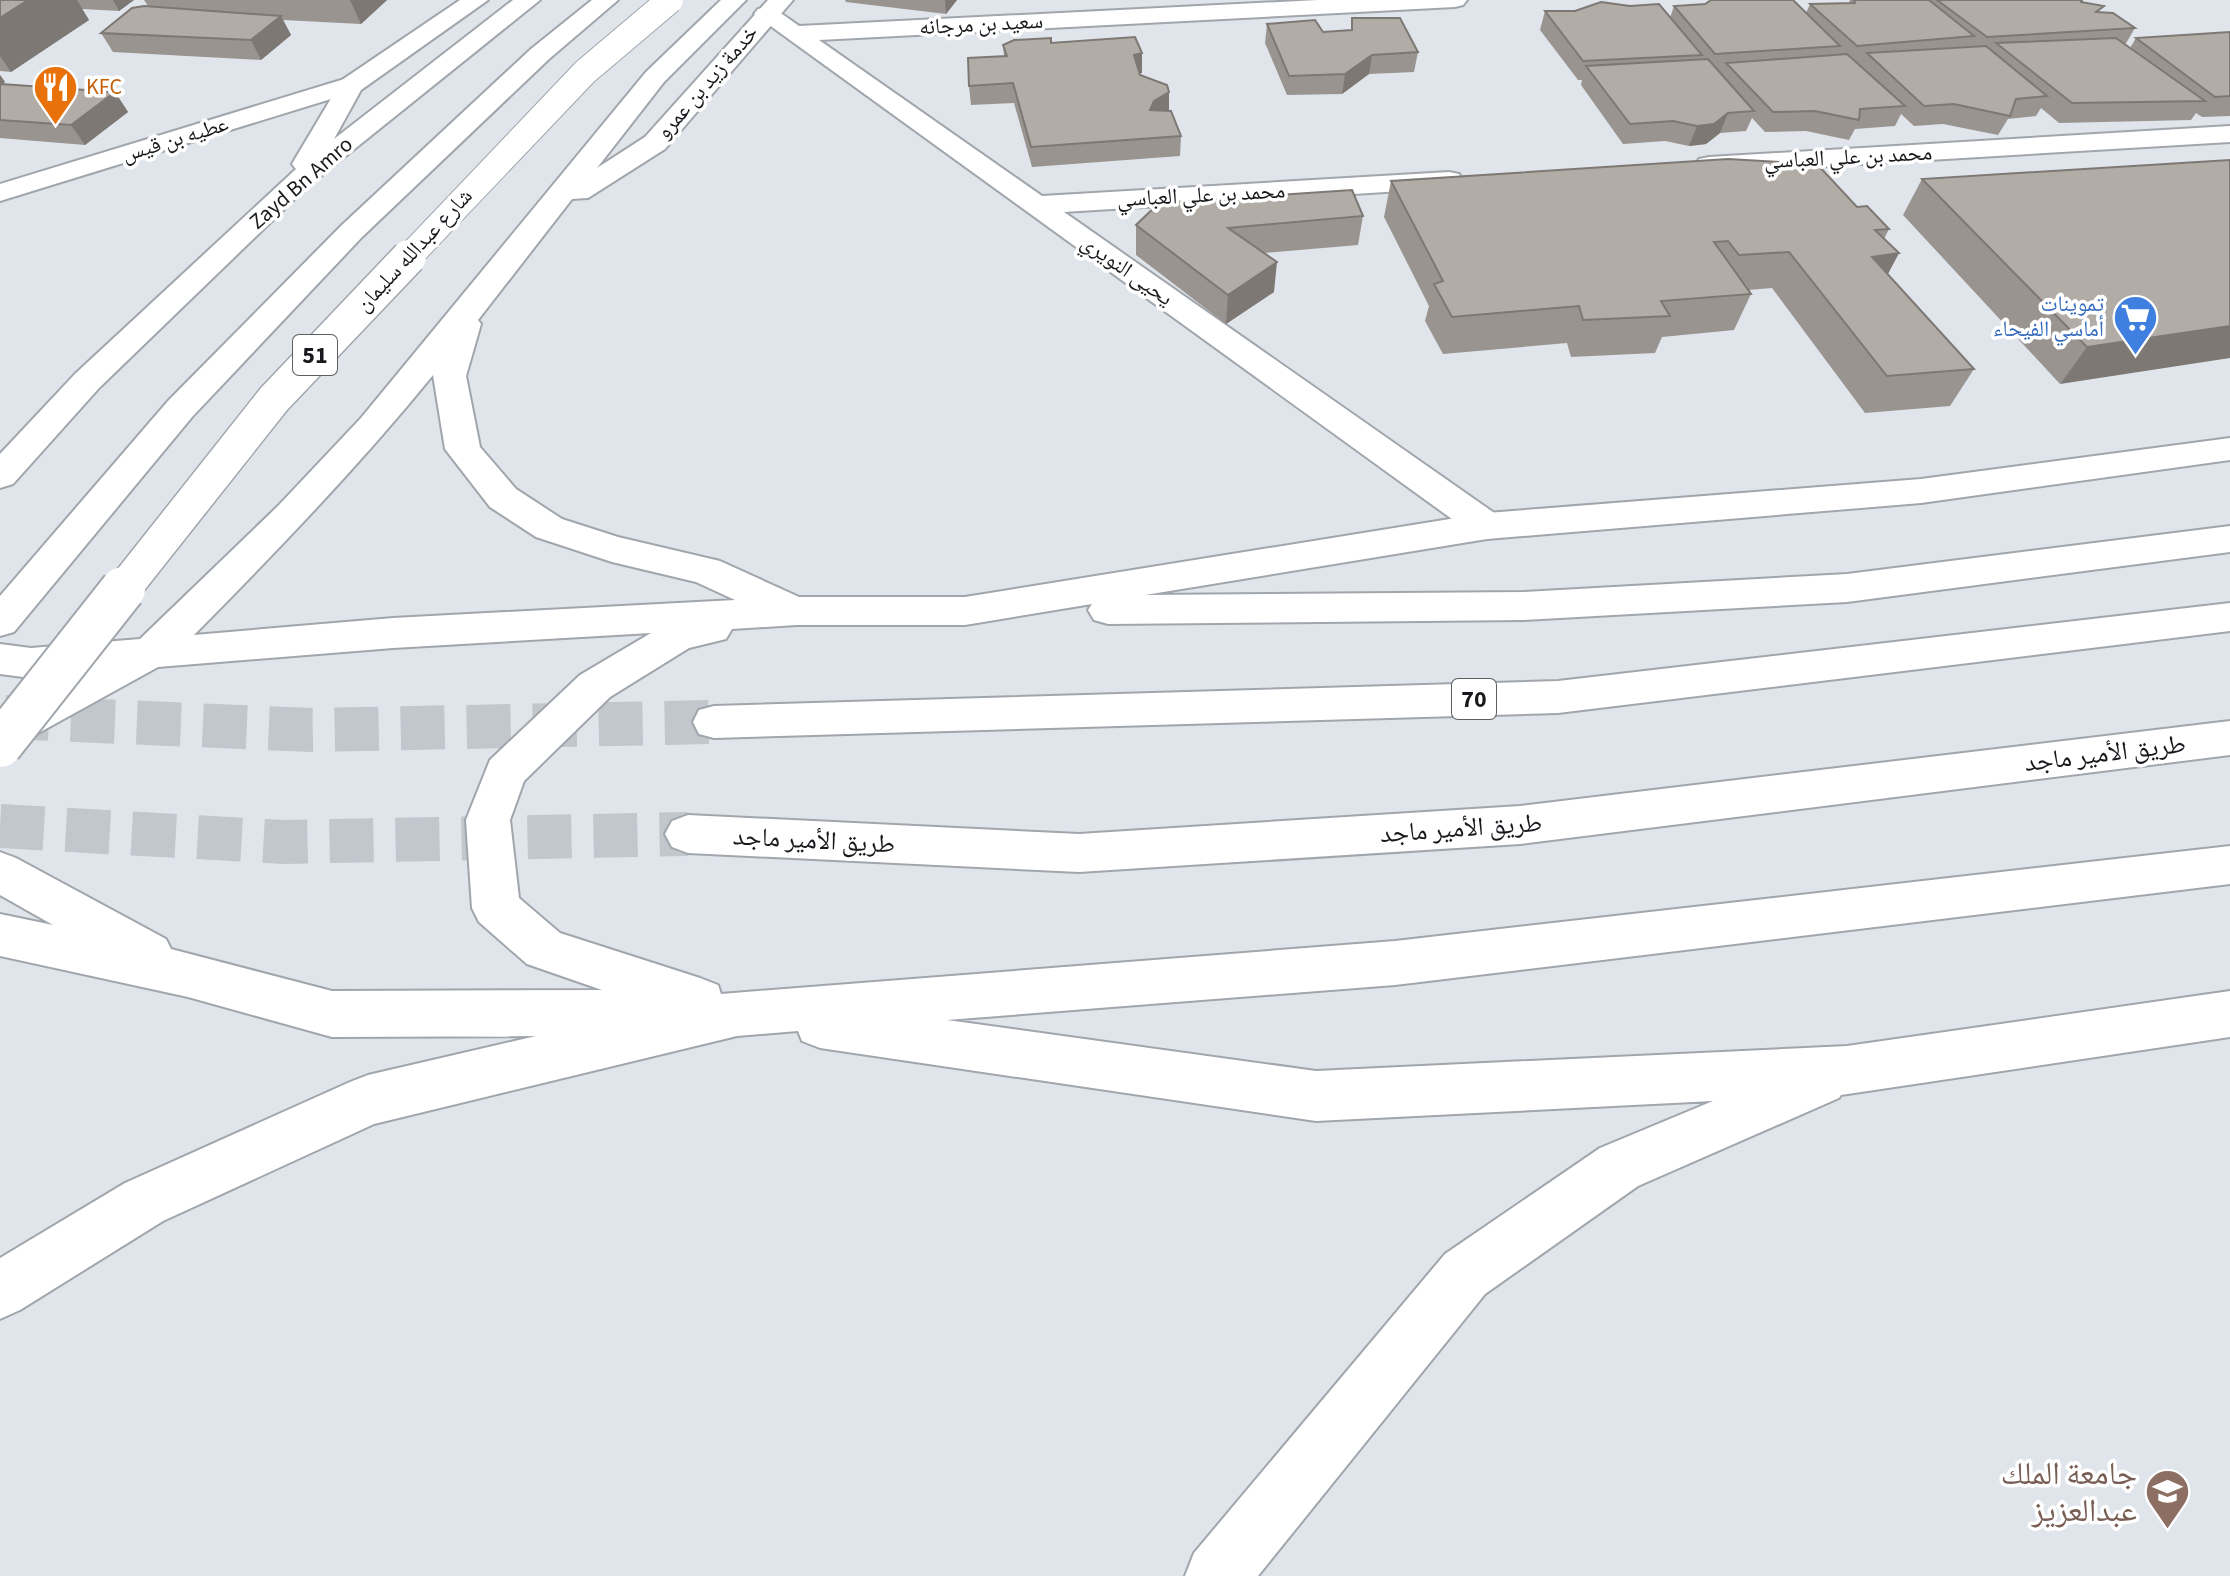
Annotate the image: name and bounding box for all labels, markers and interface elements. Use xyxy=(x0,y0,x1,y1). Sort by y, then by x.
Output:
street label: سعيد بن مرجانه xyxy=(918,5,1044,43)
street label: خدمة زيد بن عمرو xyxy=(648,18,766,146)
restaurant icon: KFC xyxy=(31,63,79,126)
place label: KFC xyxy=(86,71,122,103)
street label: عطيه بن قيس xyxy=(118,108,232,170)
street label: Zayd Bn Amro xyxy=(242,129,360,237)
street label: محمد بن علي العباسي xyxy=(1763,137,1933,178)
street label: محمد بن علي العباسي xyxy=(1116,175,1286,216)
street label: شارع عبدالله سليمان xyxy=(348,181,480,319)
street label: يحيى النويري xyxy=(1074,226,1180,314)
place label: تموينات أماسي الفيحاء xyxy=(1993,288,2105,346)
supermarket icon: تموينات أماسي الفيحاء xyxy=(2111,293,2159,356)
road number: 51 xyxy=(293,335,337,375)
road number: 70 xyxy=(1452,679,1496,719)
street label: طريق الأمير ماجد xyxy=(2022,725,2188,781)
street label: طريق الأمير ماجد xyxy=(1379,804,1543,852)
street label: طريق الأمير ماجد xyxy=(732,817,896,863)
place label: جامعة الملك عبدالعزيز xyxy=(2001,1451,2137,1534)
school or university icon: جامعة الملك عبدالعزيز xyxy=(2144,1468,2192,1531)

